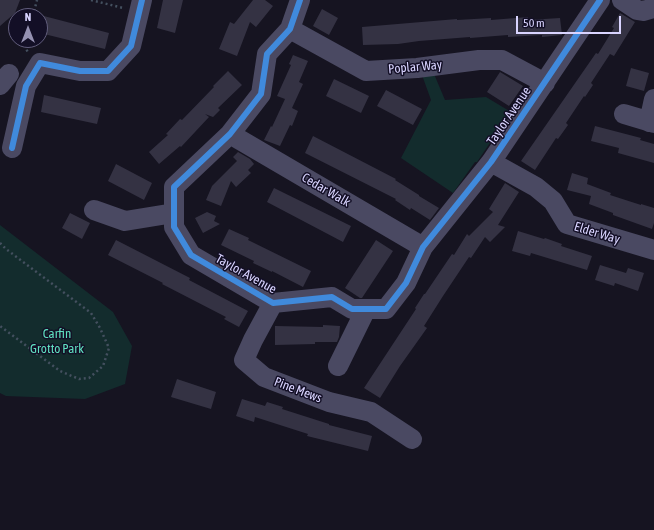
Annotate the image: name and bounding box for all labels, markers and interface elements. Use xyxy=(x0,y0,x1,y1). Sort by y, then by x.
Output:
north arrow xyxy=(8,8,48,48)
scale bar xyxy=(518,8,623,34)
text: N xyxy=(25,11,31,23)
text: 50 m xyxy=(523,16,545,30)
street label: Poplar Way xyxy=(387,57,443,77)
street label: Taylor Avenue xyxy=(484,84,534,148)
street label: Cedar Walk xyxy=(299,170,353,210)
street label: Elder Way xyxy=(572,219,622,247)
street label: Taylor Avenue xyxy=(213,251,279,297)
park label: Carfin Grotto Park xyxy=(30,326,84,357)
street label: Pine Mews xyxy=(272,374,324,406)

